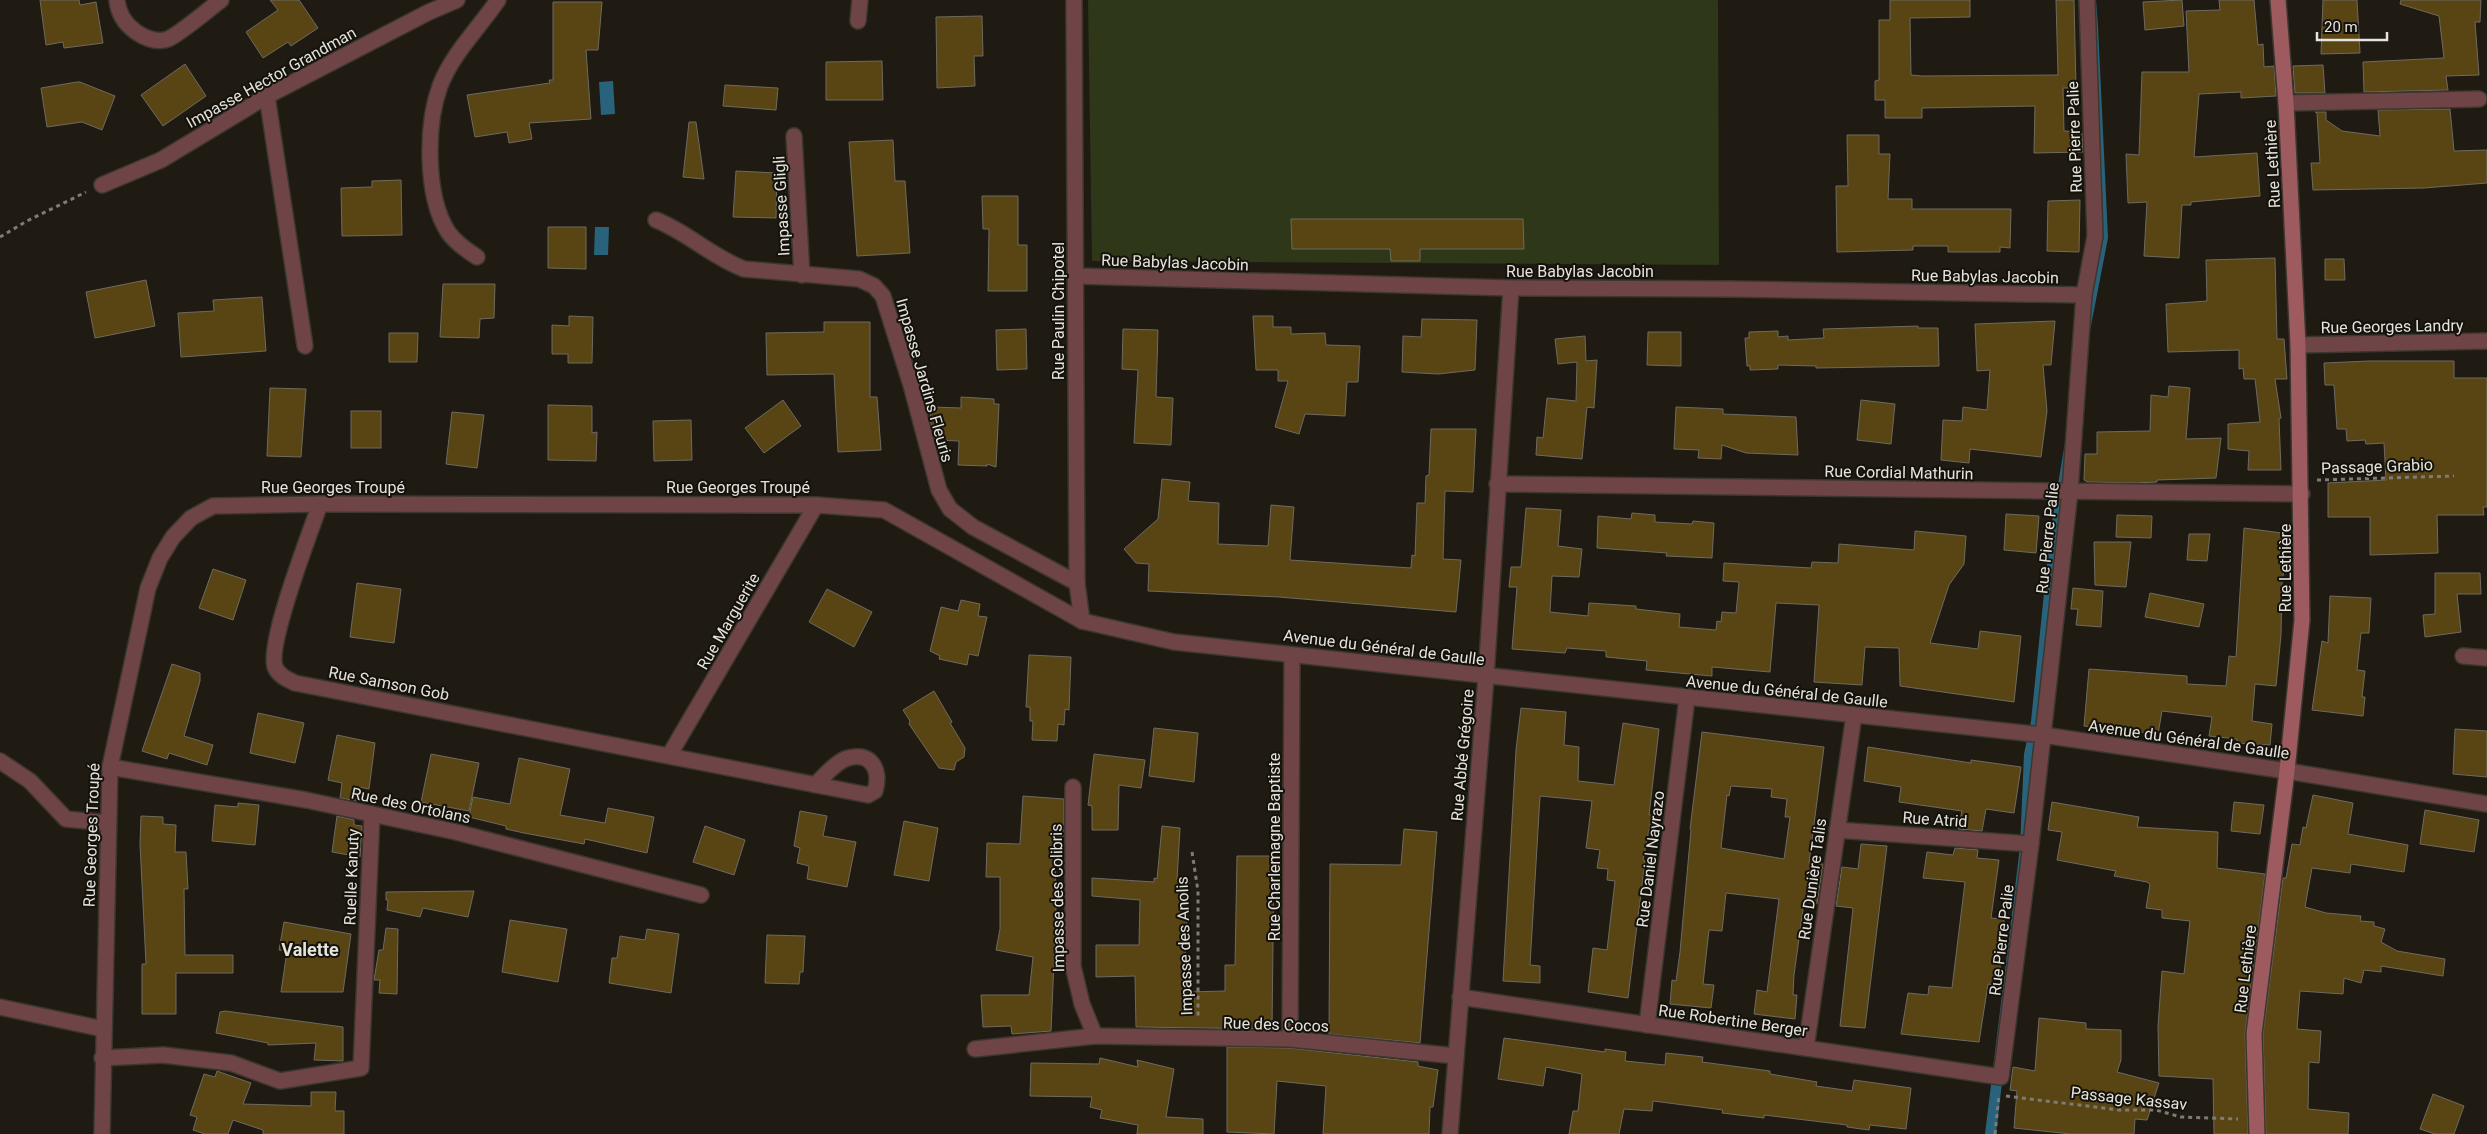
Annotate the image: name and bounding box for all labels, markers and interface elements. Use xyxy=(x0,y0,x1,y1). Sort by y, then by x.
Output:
scale bar xyxy=(2317,10,2387,42)
text: 20 m xyxy=(2324,18,2358,36)
street label: Impasse Hector Grandman xyxy=(183,23,359,132)
street label: Rue Pierre Palie xyxy=(2063,81,2086,193)
street label: Rue Lethière xyxy=(2261,119,2284,209)
street label: Impasse Gligli xyxy=(769,155,794,257)
street label: Rue Paulin Chipotel xyxy=(1049,242,1068,380)
street label: Rue Babylas Jacobin xyxy=(1101,250,1249,275)
street label: Rue Babylas Jacobin xyxy=(1506,262,1654,281)
street label: Rue Babylas Jacobin xyxy=(1911,266,2059,287)
street label: Impasse Jardins Fleuris xyxy=(892,296,957,464)
street label: Rue Georges Landry xyxy=(2320,316,2464,337)
street label: Passage Grabio xyxy=(2321,455,2433,478)
street label: Rue Cordial Mathurin xyxy=(1824,462,1974,483)
street label: Rue Georges Troupé xyxy=(261,478,405,497)
street label: Rue Georges Troupé xyxy=(666,478,810,497)
street label: Rue Pierre Palie xyxy=(2032,481,2063,595)
street label: Rue Lethière xyxy=(2276,524,2295,612)
street label: Rue Marguerite xyxy=(693,570,764,673)
street label: Avenue du Général de Gaulle xyxy=(1282,626,1486,669)
street label: Rue Samson Gob xyxy=(327,662,451,705)
street label: Avenue du Général de Gaulle xyxy=(1685,671,1889,712)
street label: Rue Abbé Grégoire xyxy=(1447,688,1478,822)
street label: Avenue du Général de Gaulle xyxy=(2087,716,2291,763)
street label: Rue Charlemagne Baptiste xyxy=(1265,753,1284,941)
street label: Rue Georges Troupé xyxy=(79,763,104,907)
street label: Rue des Ortolans xyxy=(349,784,472,827)
street label: Rue Daniel Nayrazo xyxy=(1633,790,1668,929)
street label: Rue Atrid xyxy=(1902,808,1968,831)
street label: Rue Dunière Talis xyxy=(1795,817,1830,941)
street label: Impasse des Colibris xyxy=(1047,824,1068,972)
street label: Ruelle Kanuty xyxy=(340,828,363,926)
street label: Impasse des Anolis xyxy=(1173,876,1196,1016)
street label: Rue Pierre Palie xyxy=(1985,883,2018,997)
street label: Rue Lethière xyxy=(2231,924,2260,1014)
district label: Valette xyxy=(281,939,339,960)
street label: Rue Robertine Berger xyxy=(1657,1001,1809,1040)
street label: Rue des Cocos xyxy=(1223,1013,1329,1036)
street label: Passage Kassav xyxy=(2070,1083,2188,1114)

